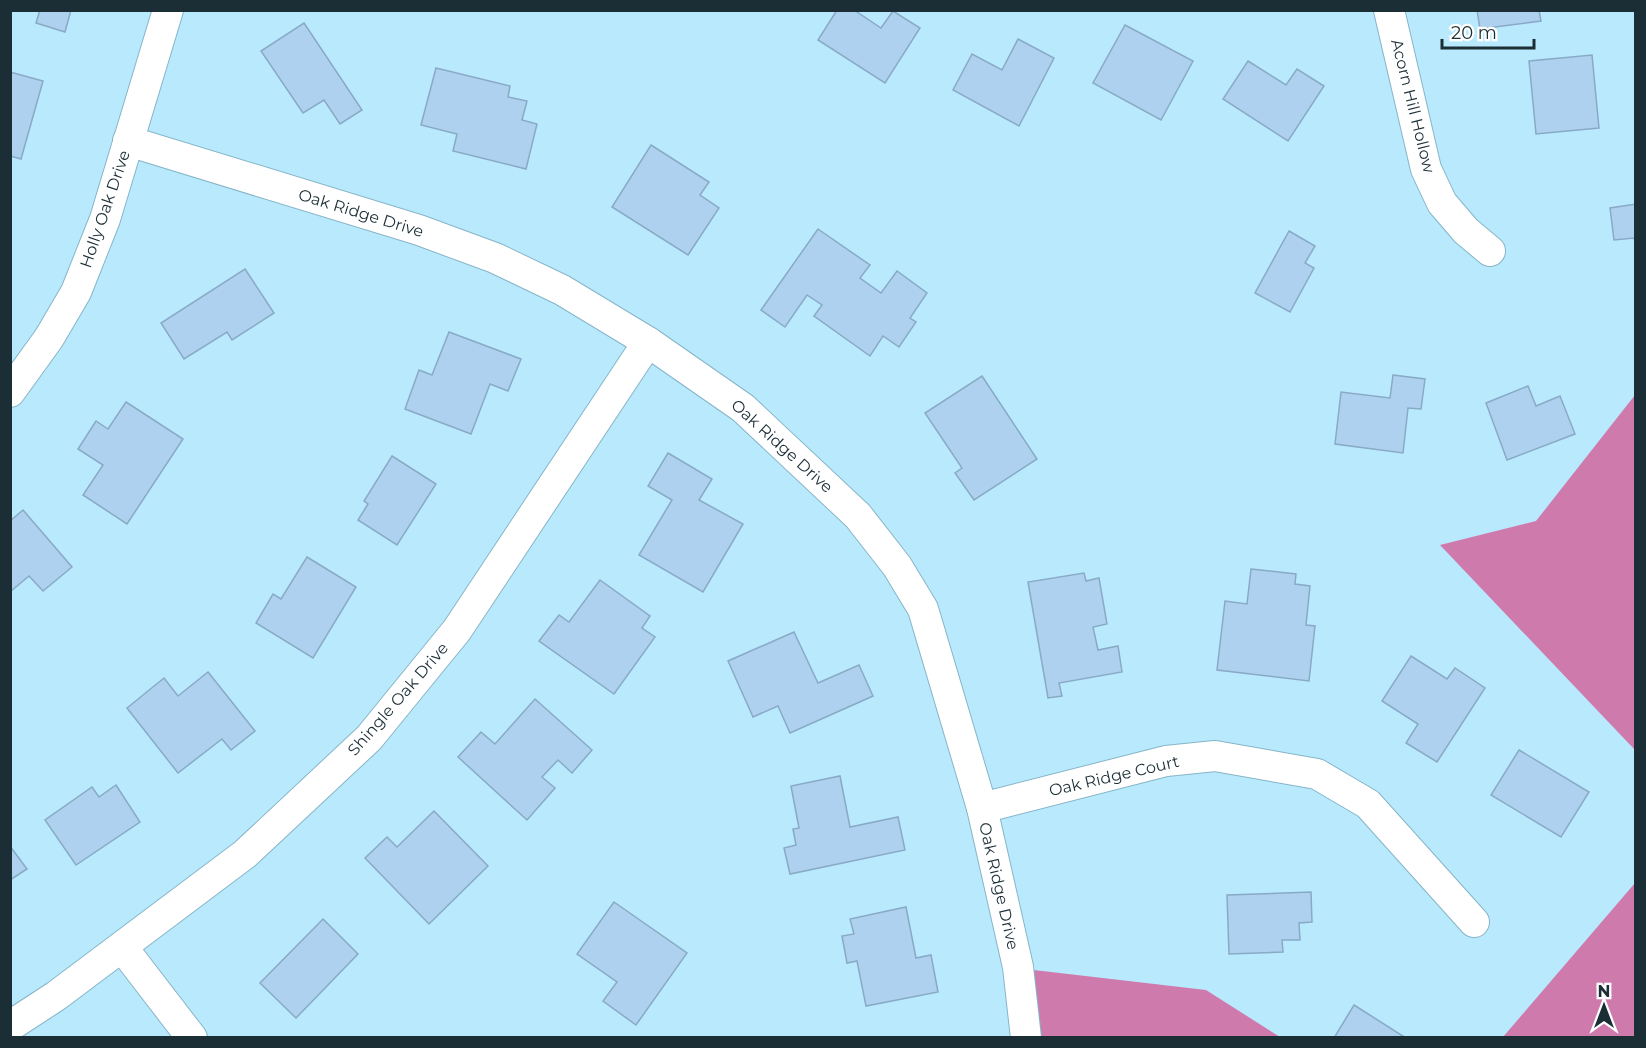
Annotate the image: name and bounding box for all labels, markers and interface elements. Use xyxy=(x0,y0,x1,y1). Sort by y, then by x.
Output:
scale bar xyxy=(1442,12,1534,50)
text: 20 m xyxy=(1451,22,1497,44)
street label: Acorn Hill Hollow xyxy=(1387,37,1439,175)
street label: Holly Oak Drive xyxy=(76,148,134,270)
street label: Oak Ridge Drive xyxy=(296,185,426,241)
street label: Oak Ridge Drive xyxy=(727,395,837,497)
street label: Shingle Oak Drive xyxy=(344,639,452,759)
street label: Oak Ridge Court xyxy=(1047,752,1181,800)
street label: Oak Ridge Drive xyxy=(975,820,1023,952)
north arrow xyxy=(1574,976,1634,1036)
text: N xyxy=(1598,982,1610,1001)

